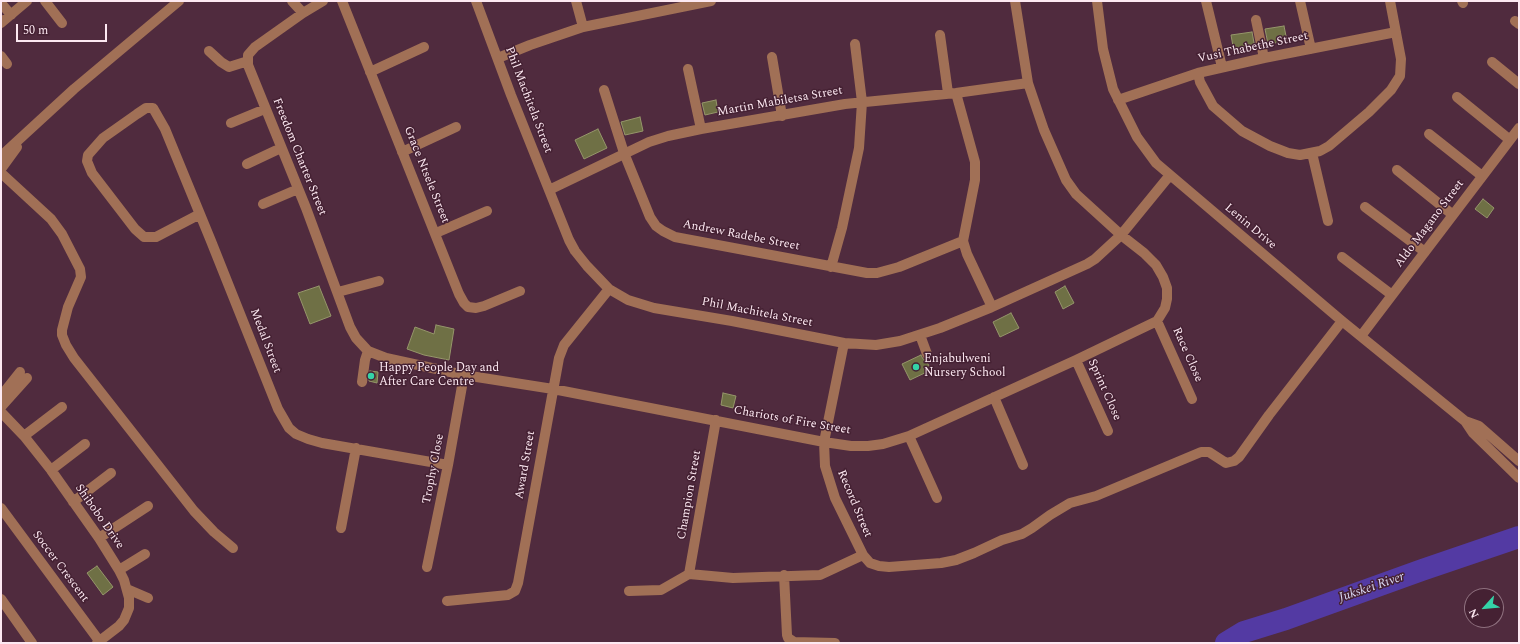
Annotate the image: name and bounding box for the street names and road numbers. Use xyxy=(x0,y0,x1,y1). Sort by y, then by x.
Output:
street label: Vusi Thabethe Street xyxy=(1197,29,1309,67)
street label: Phil Machitela Street xyxy=(501,45,555,155)
street label: Martin Mabiletsa Street xyxy=(716,84,844,120)
street label: Freedom Charter Street xyxy=(269,96,329,218)
street label: Grace Ntsele Street xyxy=(400,124,452,226)
street label: Aldo Magano Street xyxy=(1392,177,1468,271)
street label: Lenin Drive xyxy=(1221,201,1279,253)
street label: Andrew Radebe Street xyxy=(681,218,801,254)
street label: Phil Machitela Street xyxy=(700,295,814,331)
street label: Medal Street xyxy=(246,307,284,375)
street label: Race Close xyxy=(1169,325,1205,385)
street label: Sprint Close xyxy=(1084,357,1124,423)
street label: Chariots of Fire Street xyxy=(732,404,852,438)
street label: Award Street xyxy=(513,430,539,500)
street label: Trophy Close xyxy=(420,433,448,505)
street label: Champion Street xyxy=(675,449,705,541)
street label: Record Street xyxy=(833,468,875,540)
street label: Shibobo Drive xyxy=(71,482,127,552)
street label: Soccer Crescent xyxy=(29,529,91,605)

